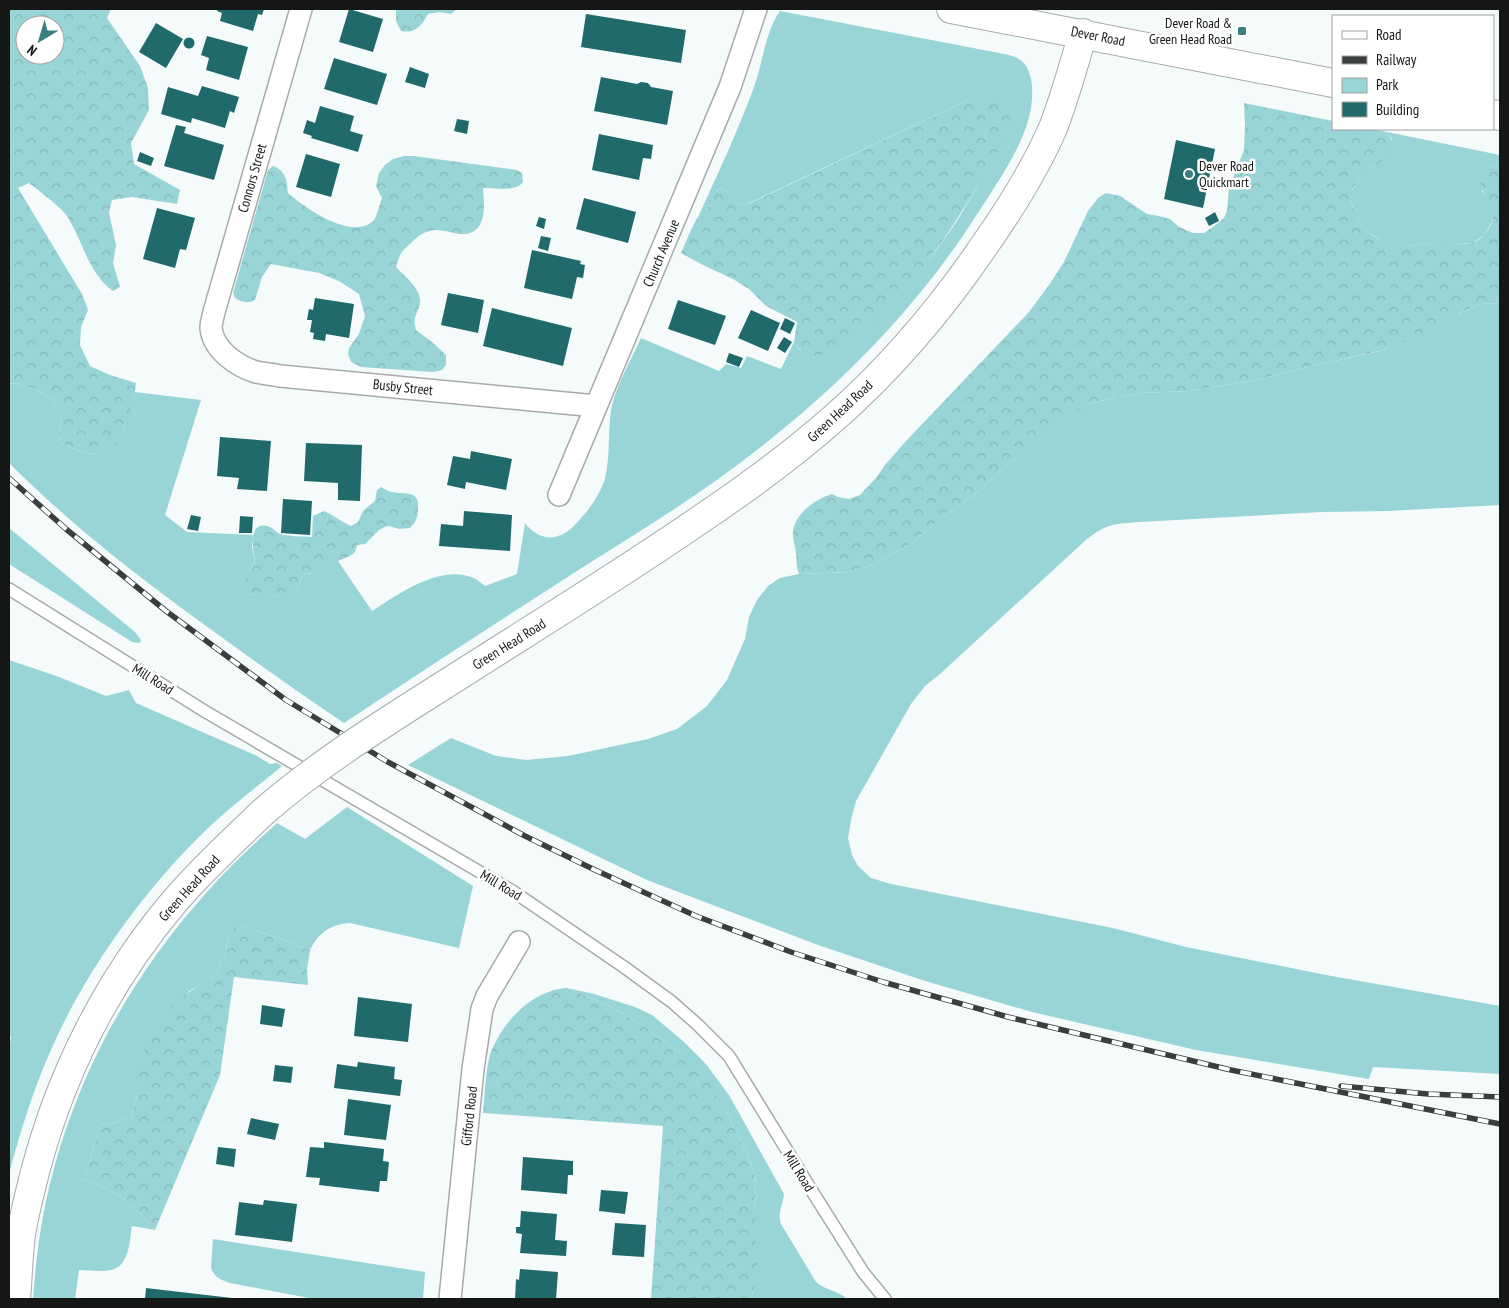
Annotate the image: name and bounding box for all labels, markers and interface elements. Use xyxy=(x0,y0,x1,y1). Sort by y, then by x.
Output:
place label: Dever Road & Green Head Road xyxy=(1149,14,1232,48)
north arrow xyxy=(15,15,65,65)
legend xyxy=(1332,15,1494,130)
street label: Dever Road xyxy=(1069,22,1127,50)
marker: Dever Road & Green Head Road xyxy=(1236,25,1248,37)
text: Road xyxy=(1376,25,1402,44)
text: N xyxy=(23,41,41,60)
text: Railway xyxy=(1376,50,1417,69)
text: Park xyxy=(1376,75,1398,94)
text: Building xyxy=(1376,100,1419,119)
street label: Connors Street xyxy=(234,141,270,215)
place label: Dever Road Quickmart xyxy=(1199,157,1254,191)
marker: Dever Road Quickmart xyxy=(1183,168,1195,180)
street label: Church Avenue xyxy=(639,216,683,289)
street label: Busby Street xyxy=(372,375,434,399)
street label: Green Head Road xyxy=(803,376,877,446)
street label: Green Head Road xyxy=(469,614,549,674)
street label: Mill Road xyxy=(129,659,177,699)
street label: Green Head Road xyxy=(155,851,223,925)
street label: Mill Road xyxy=(477,866,525,904)
street label: Gifford Road xyxy=(457,1085,481,1147)
street label: Mill Road xyxy=(779,1147,819,1195)

